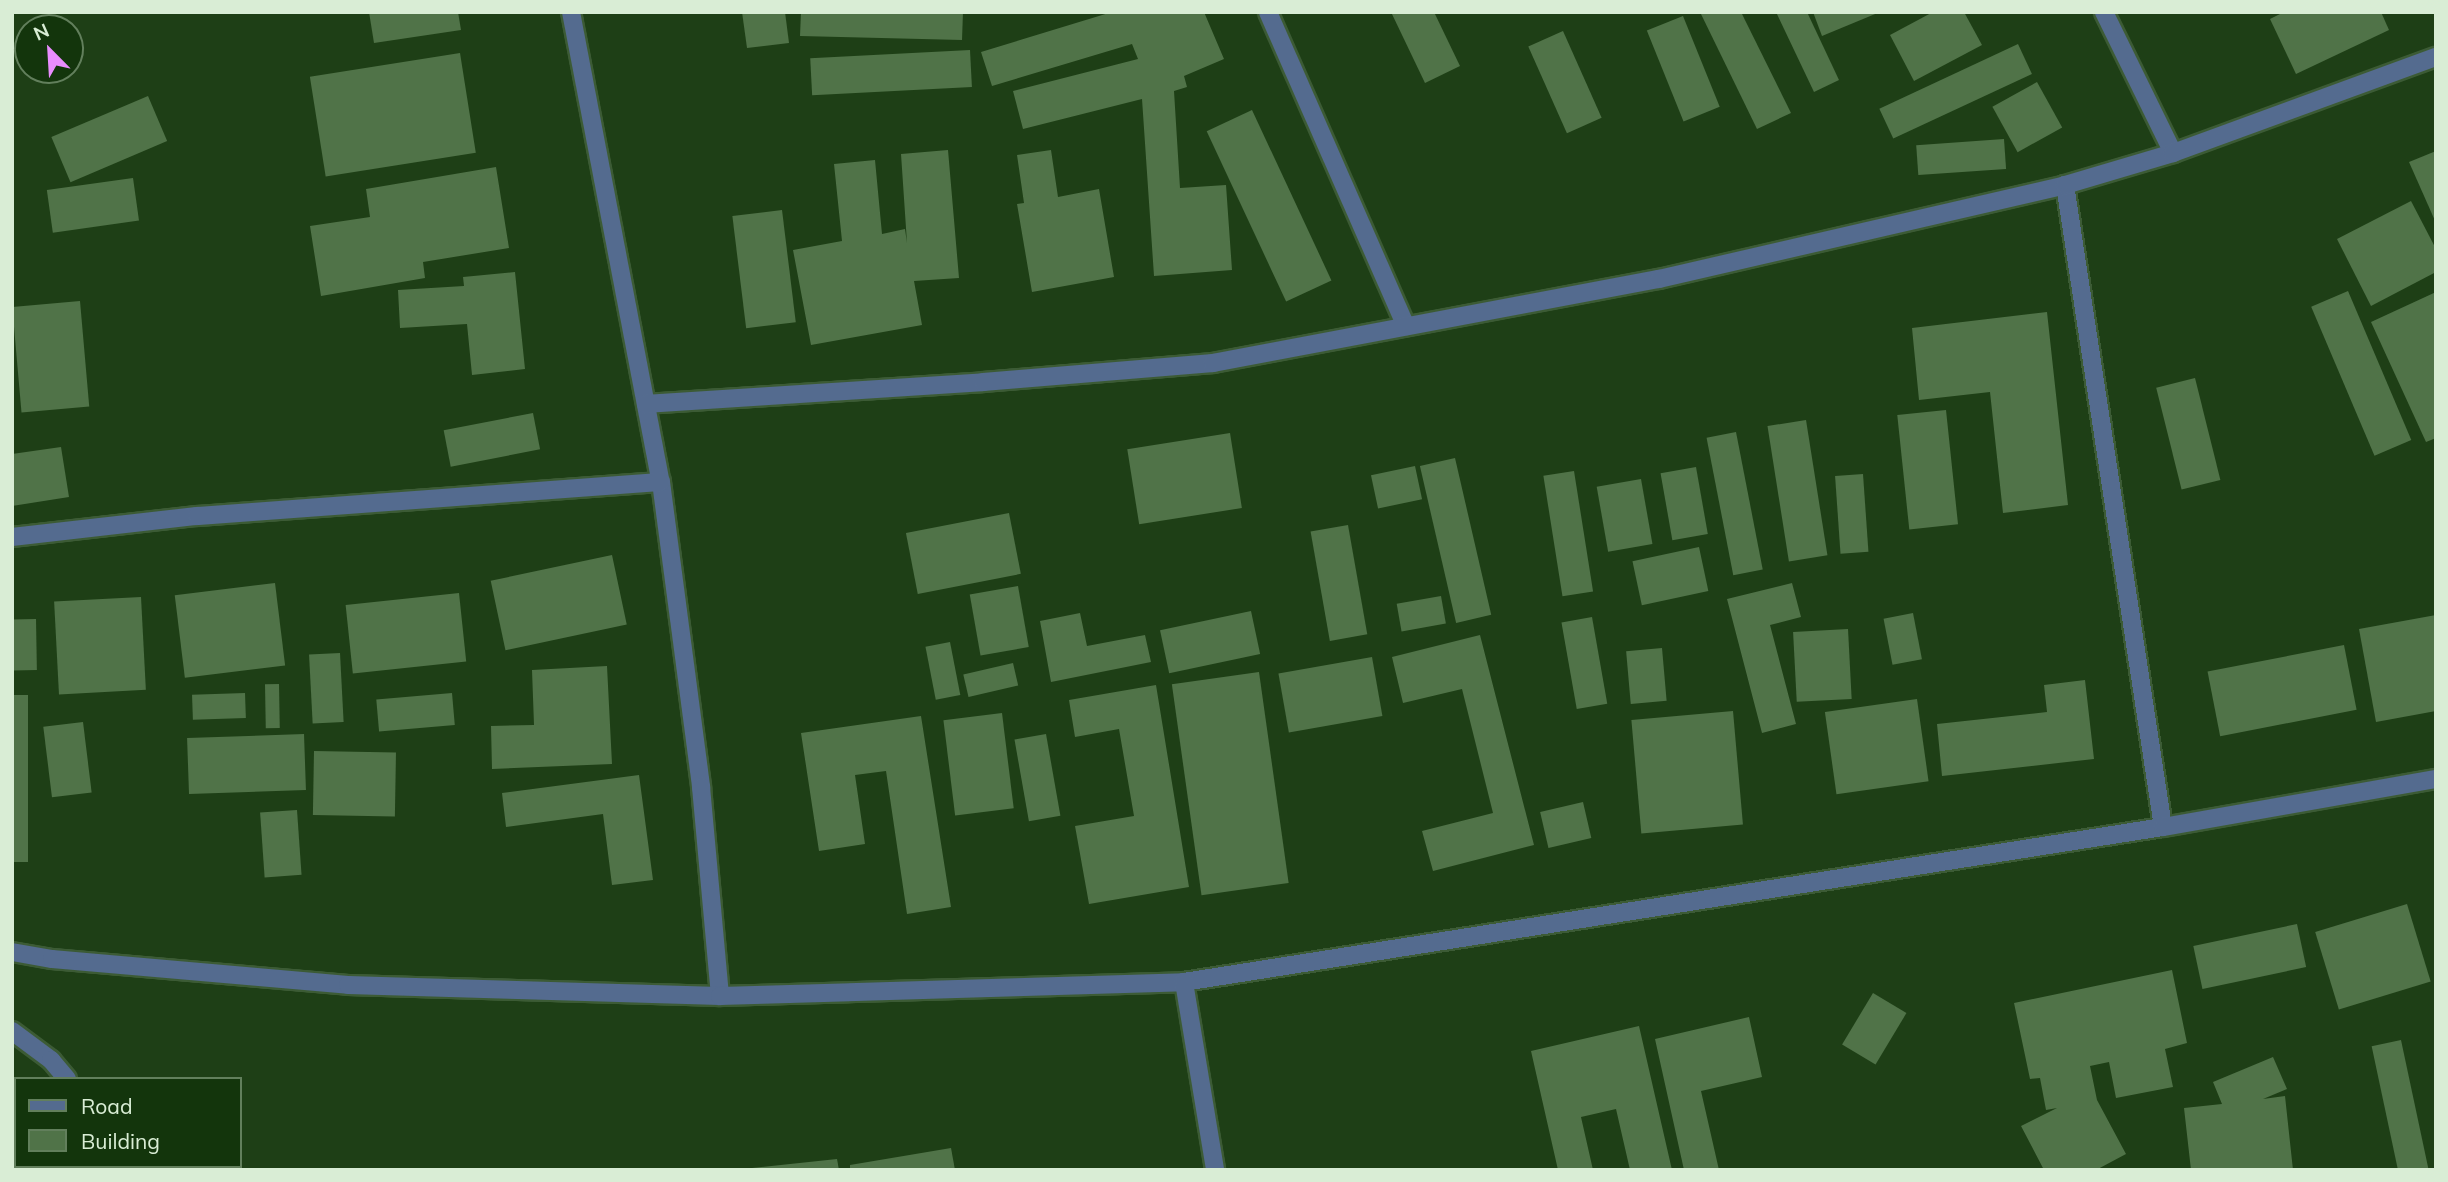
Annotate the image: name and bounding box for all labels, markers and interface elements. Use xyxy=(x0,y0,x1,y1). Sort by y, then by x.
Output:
north arrow xyxy=(14,14,84,84)
text: N xyxy=(30,18,53,46)
legend xyxy=(14,1077,242,1168)
text: Road xyxy=(81,1093,132,1119)
text: Building xyxy=(81,1128,160,1154)

